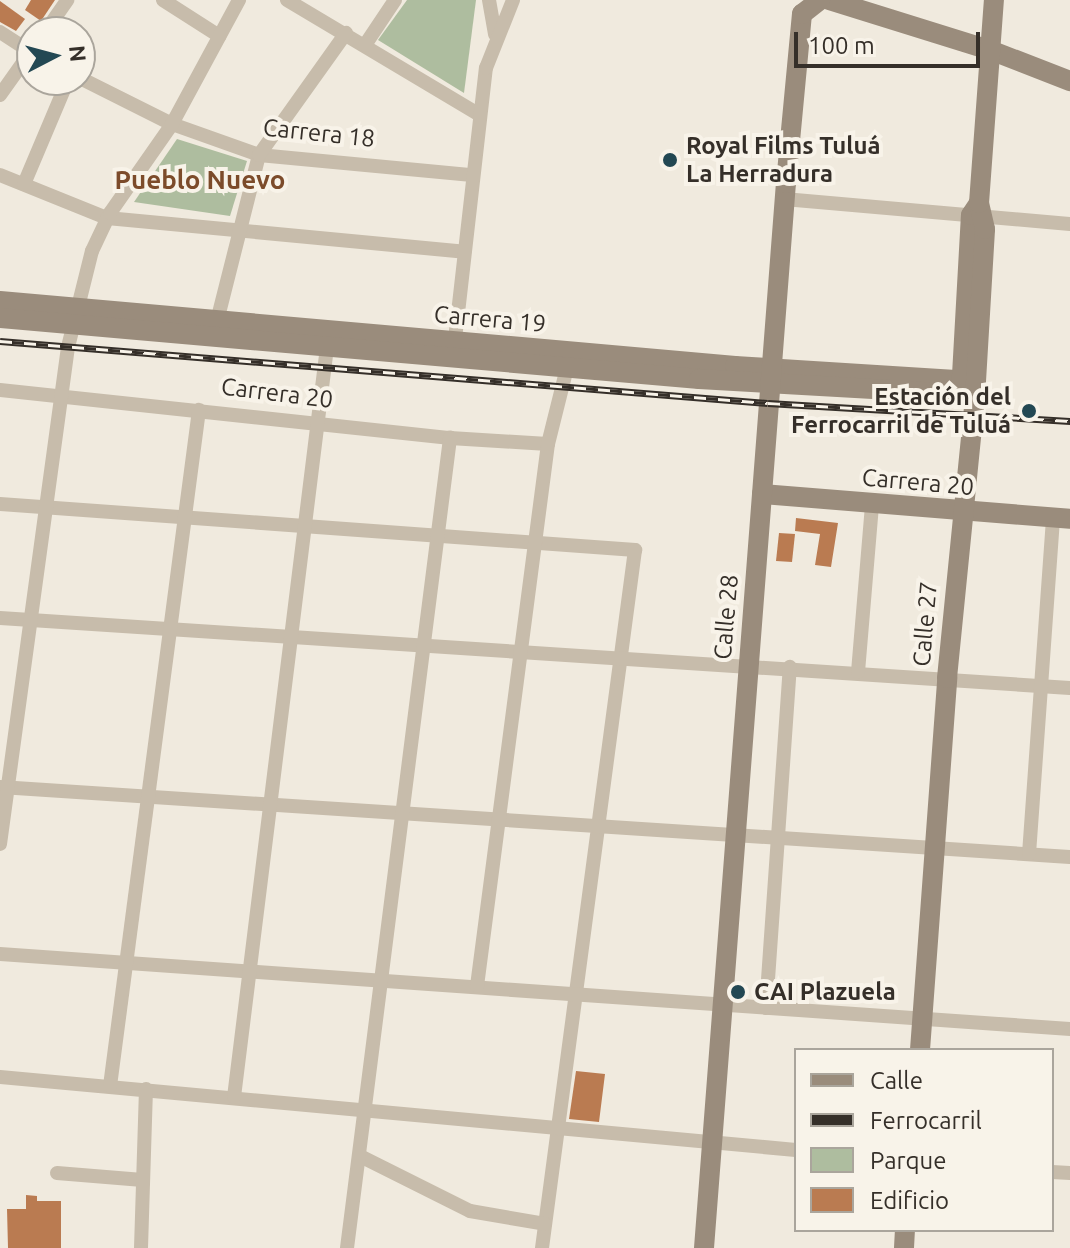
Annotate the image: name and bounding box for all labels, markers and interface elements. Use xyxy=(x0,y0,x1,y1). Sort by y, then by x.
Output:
north arrow xyxy=(16,16,96,96)
scale bar xyxy=(798,16,984,66)
text: 100 m xyxy=(808,32,875,59)
text: N xyxy=(65,44,92,63)
street label: Carrera 18 xyxy=(262,113,376,153)
place label: Royal Films Tuluá La Herradura xyxy=(686,132,881,188)
marker: Royal Films Tuluá La Herradura xyxy=(661,151,679,169)
district label: Pueblo Nuevo xyxy=(115,164,285,196)
street label: Carrera 19 xyxy=(433,300,547,338)
street label: Carrera 20 xyxy=(219,372,335,414)
place label: Estación del Ferrocarril de Tuluá xyxy=(791,383,1011,439)
marker: Estación del Ferrocarril de Tuluá xyxy=(1018,400,1040,422)
street label: Carrera 20 xyxy=(861,463,975,501)
street label: Calle 28 xyxy=(708,573,744,661)
street label: Calle 27 xyxy=(907,580,943,668)
place label: CAI Plazuela xyxy=(754,978,896,1006)
marker: CAI Plazuela xyxy=(729,983,747,1001)
legend xyxy=(794,1048,1054,1232)
text: Calle xyxy=(870,1067,923,1094)
text: Ferrocarril xyxy=(870,1107,982,1134)
text: Parque xyxy=(870,1147,947,1174)
text: Edificio xyxy=(870,1187,949,1214)

